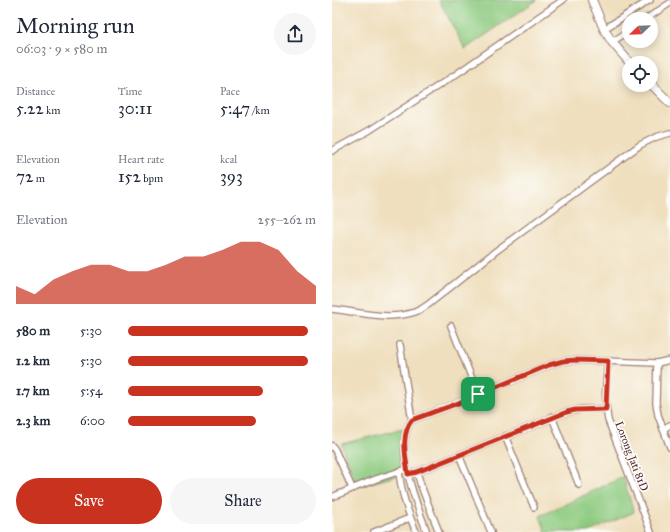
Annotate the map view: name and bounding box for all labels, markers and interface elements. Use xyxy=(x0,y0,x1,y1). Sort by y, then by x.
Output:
text: Morning run xyxy=(16,12,135,39)
north arrow xyxy=(622,12,658,48)
map controls xyxy=(622,12,658,92)
button: share xyxy=(274,13,316,55)
text: 06:03 · 9 × 580 m xyxy=(16,41,107,57)
button: locate xyxy=(622,56,658,92)
text: Distance xyxy=(16,85,55,98)
text: Time xyxy=(118,85,142,98)
text: Pace xyxy=(220,85,240,98)
text: 5.22 xyxy=(16,98,44,119)
text: 30:11 xyxy=(118,98,152,119)
text: 5:47 xyxy=(220,98,250,119)
text: km xyxy=(44,104,60,117)
text: /km xyxy=(250,104,270,117)
text: Elevation xyxy=(16,153,60,166)
text: Heart rate xyxy=(118,153,164,166)
text: kcal xyxy=(220,153,237,166)
text: 72 xyxy=(16,166,33,187)
text: 152 xyxy=(118,166,141,187)
text: 393 xyxy=(220,166,243,187)
text: m xyxy=(33,172,45,185)
text: bpm xyxy=(141,172,163,185)
text: Elevation xyxy=(16,212,68,228)
text: 255–262 m xyxy=(258,212,316,228)
text: 580 m xyxy=(16,323,50,339)
text: 5:30 xyxy=(80,323,102,339)
text: 1.2 km xyxy=(16,353,50,369)
text: 5:30 xyxy=(80,353,102,369)
pin xyxy=(461,377,495,411)
text: 1.7 km xyxy=(16,383,50,399)
text: 5:54 xyxy=(80,383,102,399)
icon: arrive xyxy=(467,383,489,405)
text: 2.3 km xyxy=(16,413,50,429)
text: 6:00 xyxy=(80,413,105,429)
street label: Lorong Jati 81D xyxy=(611,419,651,494)
button: Save xyxy=(16,478,162,524)
button: Share xyxy=(170,478,316,524)

